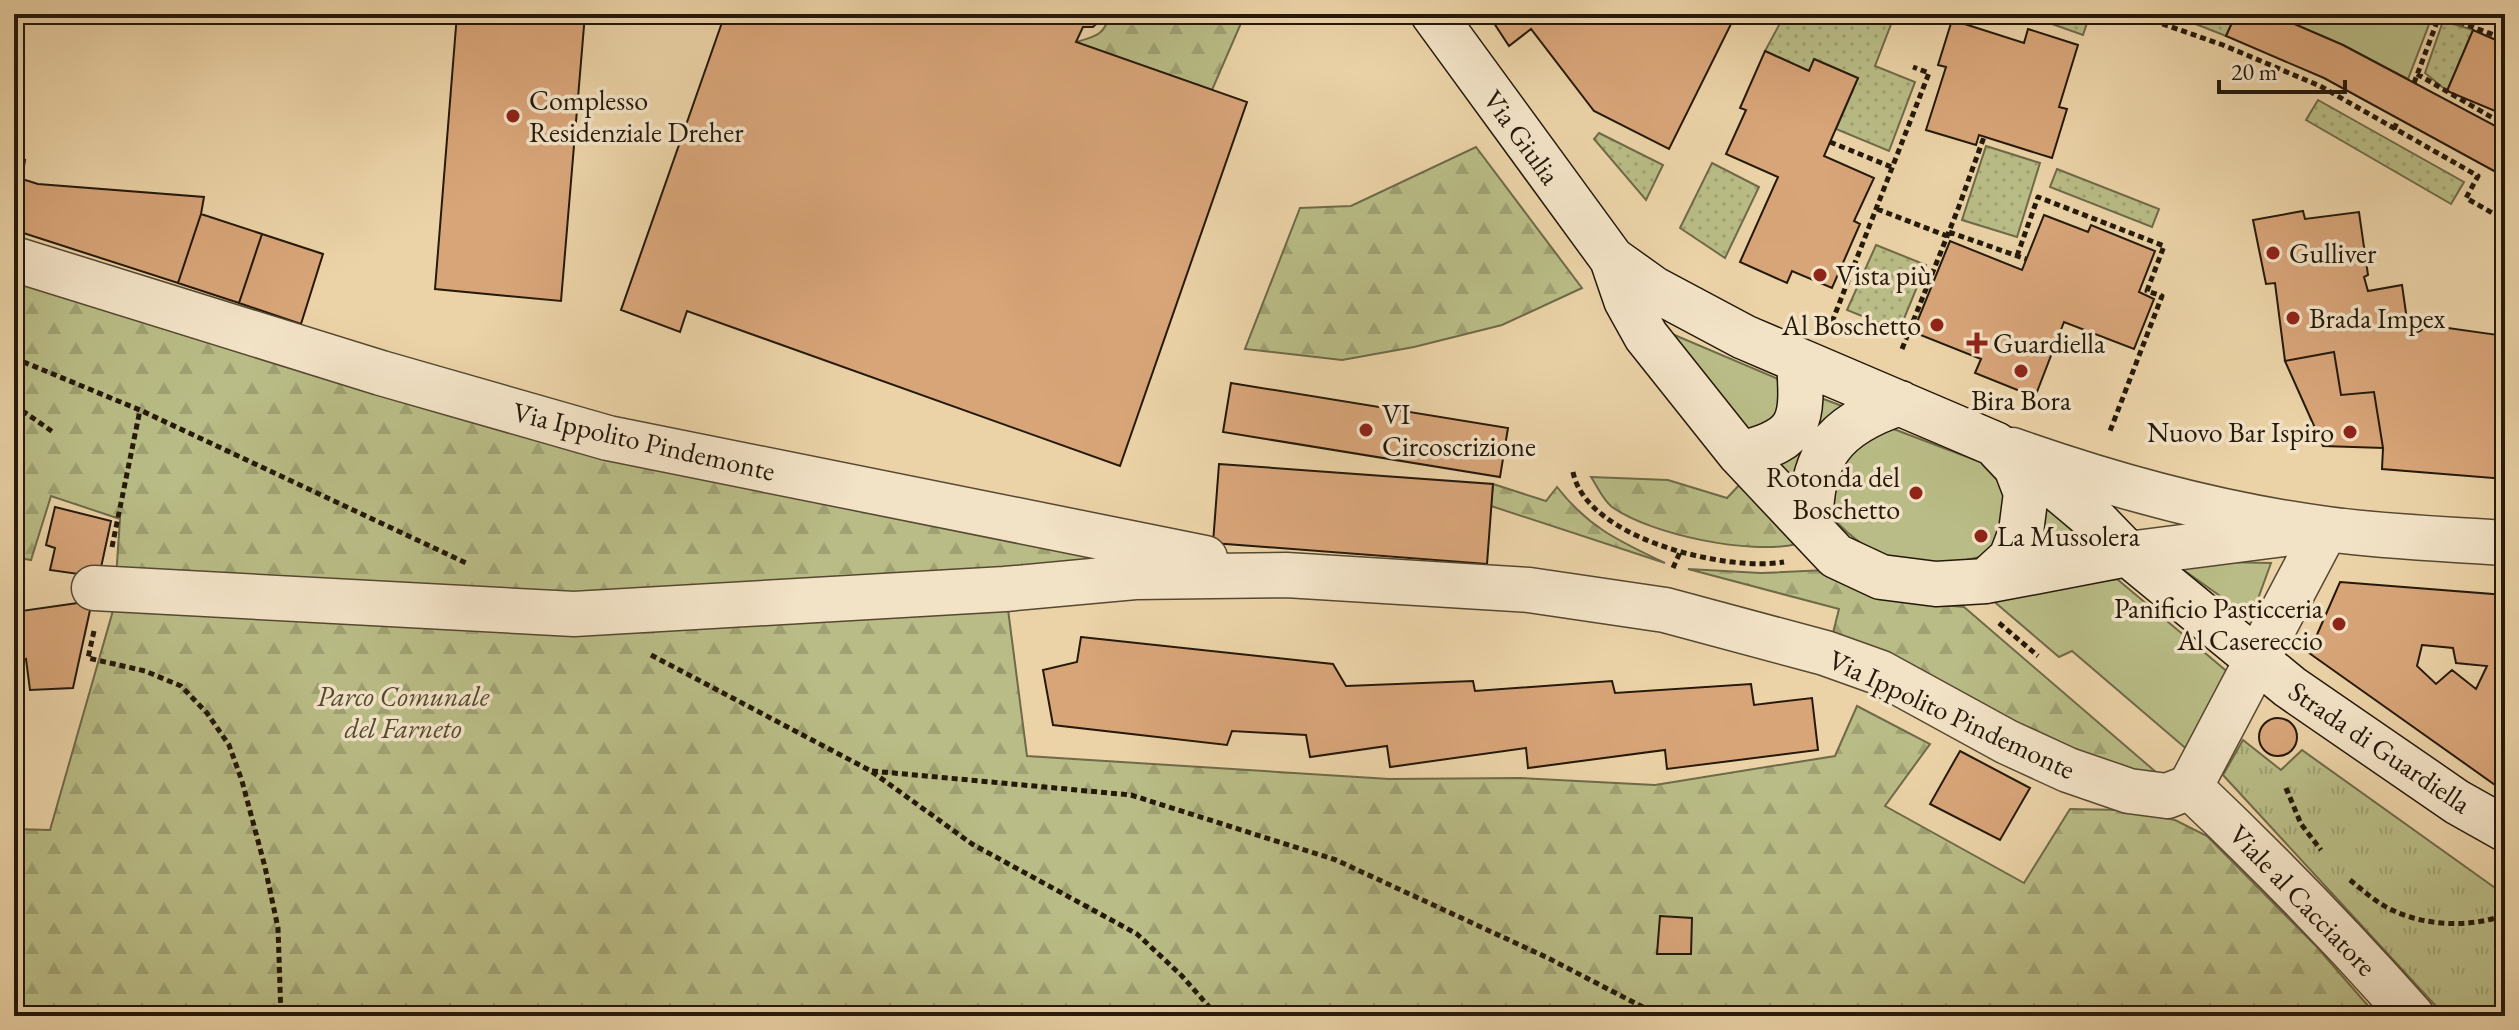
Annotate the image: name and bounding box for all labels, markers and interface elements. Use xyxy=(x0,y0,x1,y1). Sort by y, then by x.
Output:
scale bar xyxy=(2219,44,2345,94)
text: 20 m xyxy=(2231,56,2278,87)
place label: Complesso Residenziale Dreher xyxy=(529,82,744,150)
street label: Via Giulia xyxy=(1475,82,1569,192)
marker: Complesso Residenziale Dreher xyxy=(504,107,522,125)
place label: Gulliver xyxy=(2289,235,2377,271)
marker: Gulliver xyxy=(2264,244,2282,262)
place label: Vista più xyxy=(1836,257,1932,293)
marker: Vista più xyxy=(1811,266,1829,284)
place label: Brada Impex xyxy=(2309,300,2445,336)
place label: Al Boschetto xyxy=(1781,307,1921,343)
marker: Brada Impex xyxy=(2284,309,2302,327)
marker: Al Boschetto xyxy=(1928,316,1946,334)
place label: Guardiella xyxy=(1993,325,2106,361)
marker: Guardiella xyxy=(1968,334,1986,352)
marker: Bira Bora xyxy=(2012,362,2030,380)
place label: Bira Bora xyxy=(1971,382,2072,418)
street label: Via Ippolito Pindemonte xyxy=(509,393,779,489)
place label: VI Circoscrizione xyxy=(1382,396,1536,464)
place label: Nuovo Bar Ispiro xyxy=(2147,414,2334,450)
marker: VI Circoscrizione xyxy=(1357,421,1375,439)
marker: Nuovo Bar Ispiro xyxy=(2341,423,2359,441)
place label: Rotonda del Boschetto xyxy=(1766,459,1900,527)
marker: Rotonda del Boschetto xyxy=(1907,484,1925,502)
place label: La Mussolera xyxy=(1997,518,2141,554)
marker: La Mussolera xyxy=(1972,527,1990,545)
place label: Panificio Pasticceria Al Casereccio xyxy=(2114,590,2324,658)
marker: Panificio Pasticceria Al Casereccio xyxy=(2330,615,2348,633)
street label: Via Ippolito Pindemonte xyxy=(1823,641,2081,787)
street label: Strada di Guardiella xyxy=(2282,673,2479,822)
park label: Parco Comunale del Farneto xyxy=(317,678,490,746)
street label: Viale al Cacciatore xyxy=(2222,817,2385,984)

